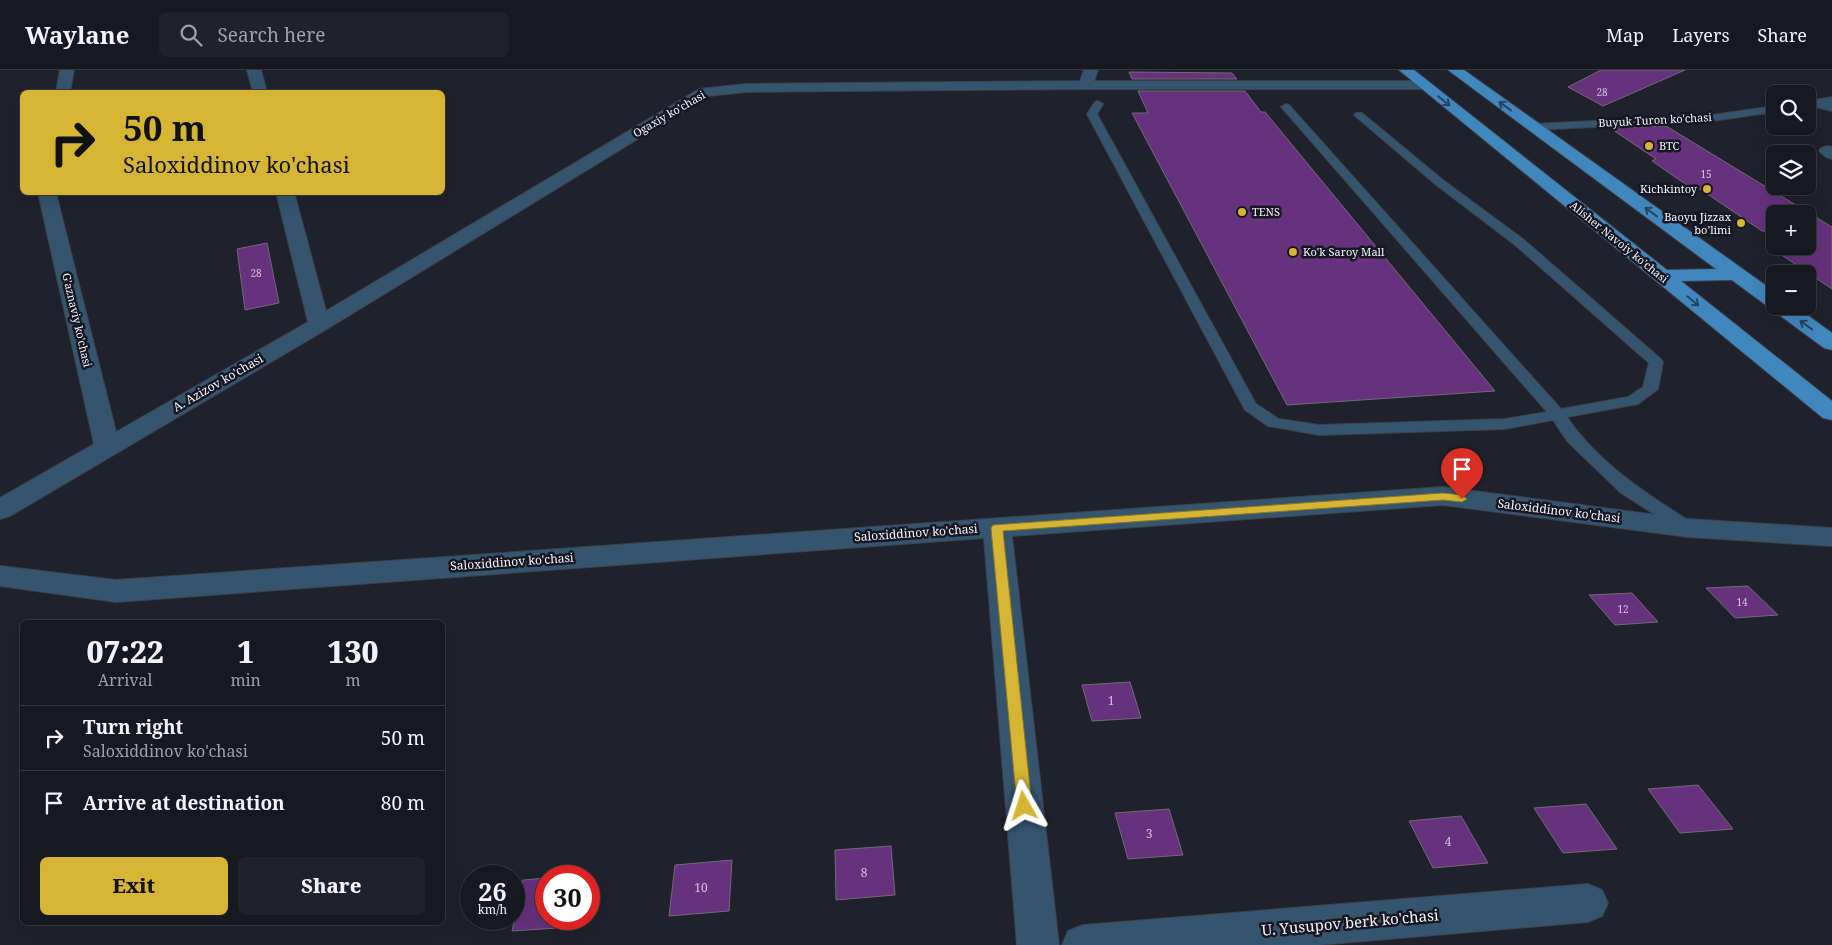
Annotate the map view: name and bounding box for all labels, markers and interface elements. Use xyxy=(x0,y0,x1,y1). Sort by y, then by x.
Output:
search box xyxy=(159,12,509,57)
text: Waylane xyxy=(25,18,129,51)
icon: search xyxy=(177,21,205,49)
text: Search here xyxy=(217,22,325,48)
text: Map xyxy=(1606,23,1644,47)
text: Layers xyxy=(1672,23,1730,47)
text: Share xyxy=(1758,23,1807,47)
house number: 28 xyxy=(1596,85,1608,99)
map controls xyxy=(1766,85,1816,315)
button: search xyxy=(1766,85,1816,135)
street label: Ogaxiy ko'chasi xyxy=(630,87,708,140)
one-way arrow xyxy=(1437,95,1450,106)
one-way arrow xyxy=(1498,101,1512,111)
text: 50 m xyxy=(123,104,206,151)
street label: Buyuk Turon ko'chasi xyxy=(1598,109,1713,130)
icon: right xyxy=(40,110,105,175)
place label: BTC xyxy=(1659,138,1679,153)
marker: BTC xyxy=(1643,140,1655,152)
button: layers xyxy=(1766,145,1816,195)
text: Saloxiddinov ko'chasi xyxy=(123,149,350,179)
house number: 15 xyxy=(1700,167,1712,181)
place label: Kichkintoy xyxy=(1640,181,1698,196)
marker: Kichkintoy xyxy=(1701,183,1713,195)
street label: Alisher Navoiy ko'chasi xyxy=(1567,197,1672,286)
place label: TENS xyxy=(1252,204,1280,219)
button: + xyxy=(1766,205,1816,255)
marker: TENS xyxy=(1236,206,1248,218)
one-way arrow xyxy=(1644,207,1658,217)
place label: Baoyu Jizzax bo’limi xyxy=(1664,209,1732,237)
marker: Baoyu Jizzax bo’limi xyxy=(1735,217,1747,229)
place label: Ko'k Saroy Mall xyxy=(1303,244,1385,259)
marker: Ko'k Saroy Mall xyxy=(1287,246,1299,258)
button: − xyxy=(1766,265,1816,315)
house number: 28 xyxy=(250,266,262,280)
street label: G'aznaviy ko'chasi xyxy=(59,271,96,369)
one-way arrow xyxy=(1686,296,1699,307)
one-way arrow xyxy=(1799,320,1813,330)
street label: A. Azizov ko'chasi xyxy=(169,350,266,415)
pin xyxy=(1441,448,1483,499)
icon: arrive xyxy=(1448,455,1476,483)
street label: Saloxiddinov ko'chasi xyxy=(1497,495,1622,526)
street label: Saloxiddinov ko'chasi xyxy=(854,520,978,545)
street label: Saloxiddinov ko'chasi xyxy=(450,549,574,574)
house number: 14 xyxy=(1736,595,1748,609)
house number: 12 xyxy=(1617,602,1629,616)
text: 07:22 xyxy=(87,631,164,672)
text: 1 xyxy=(237,631,254,672)
text: 130 xyxy=(327,631,378,672)
text: Arrival xyxy=(98,669,153,691)
text: min xyxy=(230,669,261,691)
text: m xyxy=(345,669,361,691)
house number: 1 xyxy=(1108,692,1114,709)
text: Turn right xyxy=(83,714,183,740)
icon: right xyxy=(40,724,68,752)
text: 50 m xyxy=(381,725,425,751)
text: Saloxiddinov ko'chasi xyxy=(83,740,248,762)
position arrow xyxy=(997,779,1049,831)
icon: arrive xyxy=(40,789,68,817)
text: Arrive at destination xyxy=(83,790,285,816)
text: 80 m xyxy=(381,790,425,816)
house number: 3 xyxy=(1146,825,1153,842)
house number: 4 xyxy=(1445,833,1452,850)
button: Exit xyxy=(40,857,228,915)
button: Share xyxy=(238,857,425,915)
house number: 8 xyxy=(861,864,868,881)
speed limit sign: 30 xyxy=(535,865,600,930)
text: 26 xyxy=(478,874,507,908)
house number: 10 xyxy=(694,879,708,896)
text: km/h xyxy=(478,901,507,918)
street label: U. Yusupov berk ko'chasi xyxy=(1260,904,1440,940)

